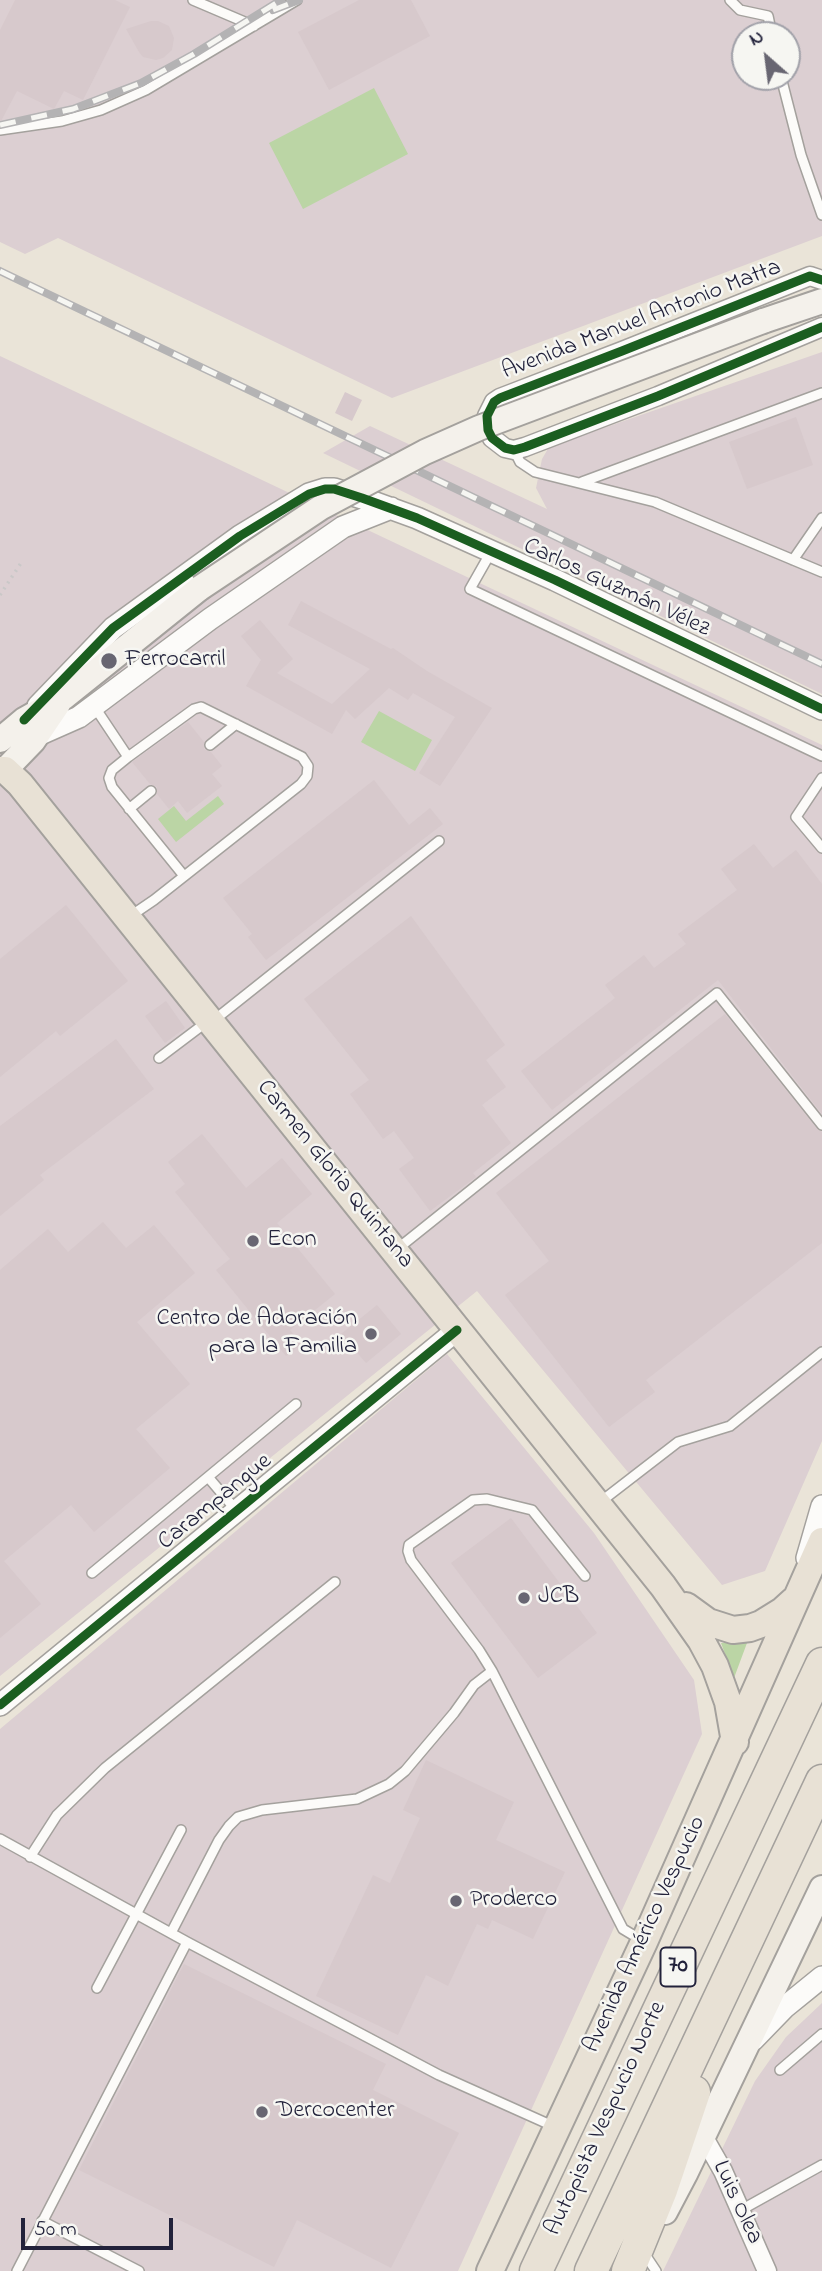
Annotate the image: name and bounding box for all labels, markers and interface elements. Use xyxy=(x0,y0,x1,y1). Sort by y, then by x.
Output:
north arrow xyxy=(731,21,801,91)
text: N xyxy=(745,24,769,54)
street label: Avenida Manuel Antonio Matta xyxy=(499,254,785,388)
street label: Carlos Guzmán Vélez xyxy=(518,533,714,645)
place label: Ferrocarril xyxy=(125,647,226,675)
marker: Ferrocarril xyxy=(99,651,119,671)
street label: Carmen Gloria Quintana xyxy=(249,1075,419,1275)
place label: Econ xyxy=(267,1227,317,1255)
marker: Econ xyxy=(245,1233,261,1249)
place label: Centro de Adoración para la Familia xyxy=(157,1306,357,1362)
marker: Centro de Adoración para la Familia xyxy=(363,1326,379,1342)
street label: Carampangue xyxy=(153,1448,279,1558)
place label: JCB xyxy=(538,1584,579,1612)
marker: JCB xyxy=(516,1590,532,1606)
street label: Avenida Américo Vespucio xyxy=(579,1812,713,2058)
place label: Proderco xyxy=(470,1887,557,1915)
marker: Proderco xyxy=(448,1893,464,1909)
road number: 70 xyxy=(660,1948,696,1986)
street label: Autopista Vespucio Norte xyxy=(540,1997,674,2241)
place label: Dercocenter xyxy=(276,2098,394,2126)
marker: Dercocenter xyxy=(254,2104,270,2120)
street label: Luis Olea xyxy=(704,2157,768,2249)
scale bar xyxy=(24,2204,177,2248)
text: 50 m xyxy=(34,2215,77,2245)

